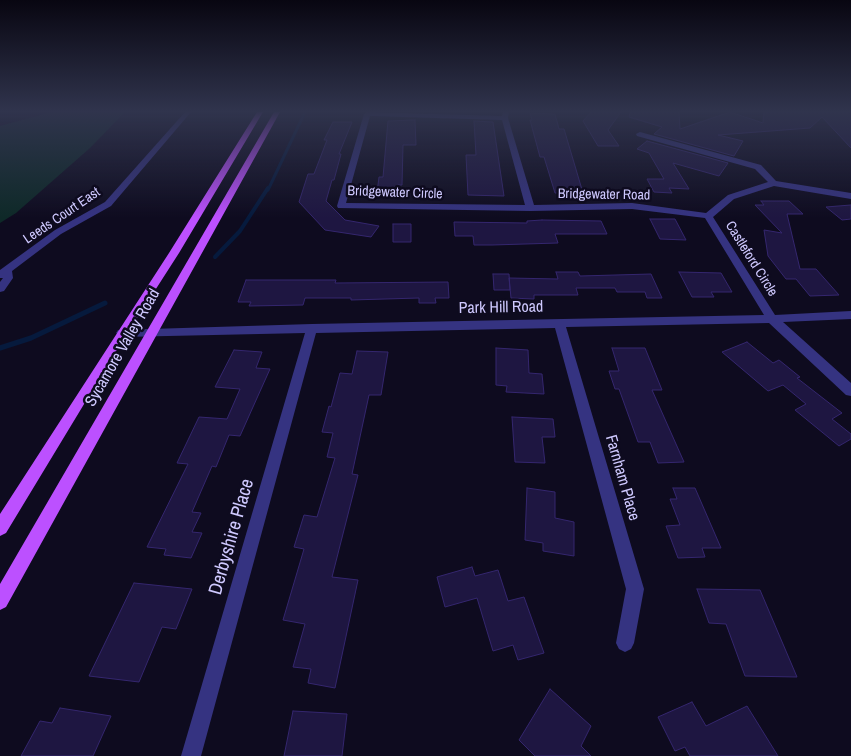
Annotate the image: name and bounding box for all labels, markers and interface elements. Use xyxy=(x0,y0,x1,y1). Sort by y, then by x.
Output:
street label: Bridgewater Circle xyxy=(347,183,443,203)
street label: Leeds Court East xyxy=(21,184,103,248)
street label: Bridgewater Road xyxy=(558,186,650,204)
street label: Castleford Circle xyxy=(721,218,781,300)
street label: Sycamore Valley Road xyxy=(82,286,164,410)
street label: Park Hill Road xyxy=(459,298,543,318)
street label: Farnham Place xyxy=(601,433,643,523)
street label: Derbyshire Place xyxy=(205,476,259,598)

